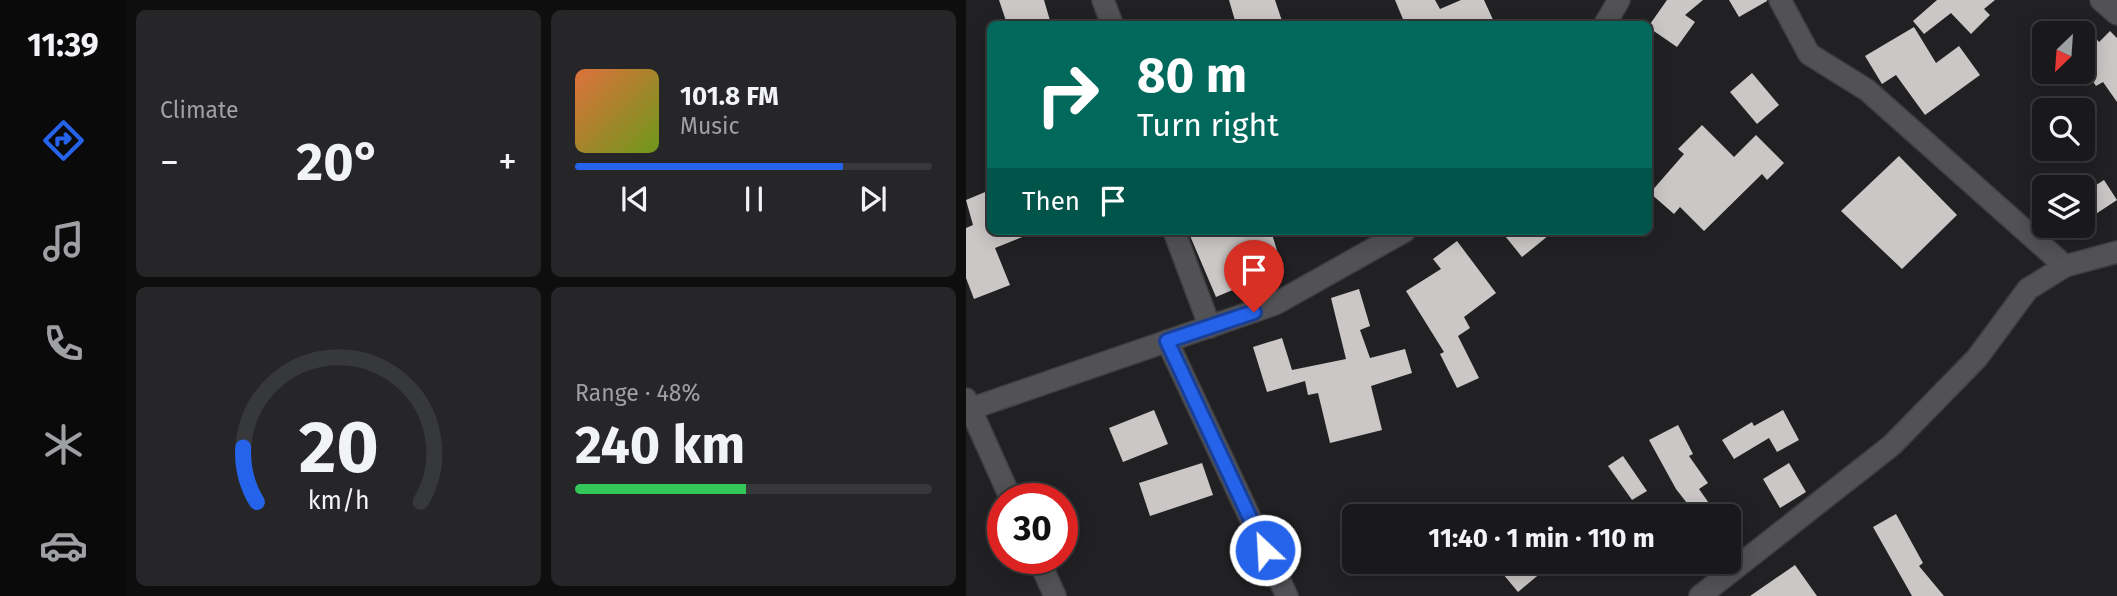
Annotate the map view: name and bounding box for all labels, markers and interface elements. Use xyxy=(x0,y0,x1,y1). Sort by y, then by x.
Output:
north arrow xyxy=(2032,21,2095,84)
map controls xyxy=(2032,21,2095,238)
text: 11:39 xyxy=(27,26,99,64)
text: 80 m xyxy=(1137,46,1247,105)
icon: right xyxy=(1022,49,1113,140)
text: 101.8 FM xyxy=(680,81,779,112)
text: Climate xyxy=(160,96,239,124)
button: search xyxy=(2032,98,2095,161)
text: Turn right xyxy=(1137,106,1279,144)
text: Music xyxy=(680,112,740,140)
icon: directions xyxy=(39,116,88,165)
text: 20° xyxy=(296,131,381,194)
text: − xyxy=(160,139,179,185)
text: + xyxy=(498,139,517,185)
button: layers xyxy=(2032,175,2095,238)
icon: previous xyxy=(616,180,654,218)
icon: pause xyxy=(735,180,773,218)
icon: next xyxy=(854,180,892,218)
icon: arrive xyxy=(1094,182,1132,220)
text: Then xyxy=(1022,186,1080,217)
icon: music xyxy=(39,217,88,266)
pin xyxy=(1224,240,1284,312)
icon: arrive xyxy=(1235,251,1273,289)
icon: phone xyxy=(39,319,88,368)
text: Range · 48% xyxy=(575,379,700,407)
text: 20 xyxy=(298,405,379,492)
text: 240 km xyxy=(575,414,745,477)
icon: climate xyxy=(39,420,88,469)
speed limit sign: 30 xyxy=(987,483,1078,574)
text: km/h xyxy=(308,486,369,516)
position arrow xyxy=(1228,513,1302,587)
icon: car xyxy=(39,521,88,570)
text: 11:40 · 1 min · 110 m xyxy=(1428,523,1655,554)

